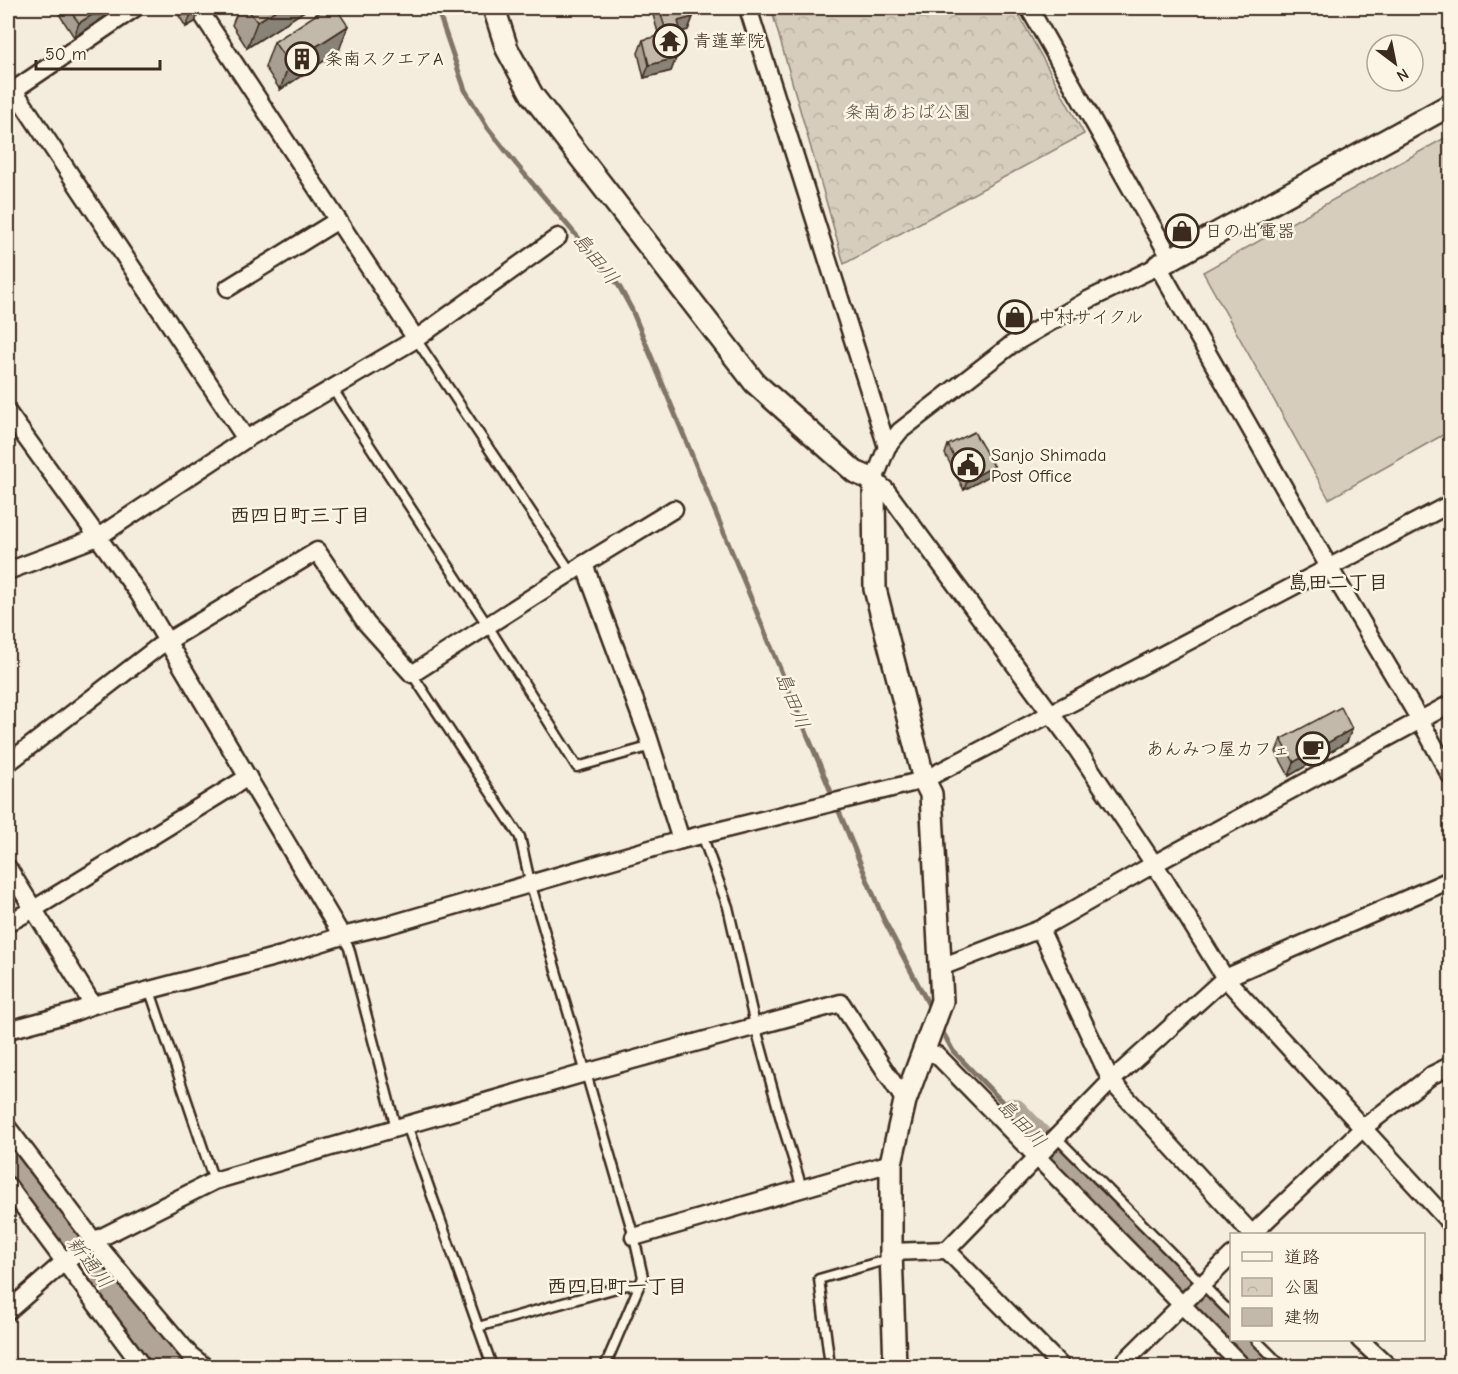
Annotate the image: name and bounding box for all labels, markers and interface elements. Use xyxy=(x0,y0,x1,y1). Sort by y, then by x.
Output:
temple icon: 青蓮華院 xyxy=(652,23,688,59)
place label: 青蓮華院 xyxy=(693,31,765,52)
scale bar xyxy=(36,33,160,71)
north arrow xyxy=(1365,33,1425,93)
building icon: 条南スクエアA xyxy=(284,41,320,77)
text: 50 m xyxy=(45,44,87,65)
place label: 条南スクエアA xyxy=(325,49,443,70)
text: N xyxy=(1393,64,1412,85)
park label: 条南あおば公園 xyxy=(845,102,971,123)
shop icon: 日の出電器 xyxy=(1164,213,1200,249)
place label: 日の出電器 xyxy=(1205,221,1295,242)
water label: 島田川 xyxy=(568,228,623,289)
shop icon: 中村サイクル xyxy=(997,299,1033,335)
place label: 中村サイクル xyxy=(1038,307,1143,328)
place label: Sanjo Shimada Post Office xyxy=(991,445,1107,487)
public building icon: Sanjo Shimada Post Office xyxy=(950,447,986,483)
district label: 西四日町三丁目 xyxy=(230,504,370,527)
district label: 島田二丁目 xyxy=(1288,571,1388,594)
water label: 島田川 xyxy=(771,668,814,732)
cafe icon: あんみつ屋カフェ xyxy=(1295,731,1331,767)
place label: あんみつ屋カフェ xyxy=(1146,739,1290,760)
water label: 島田川 xyxy=(993,1094,1051,1153)
water label: 新通川 xyxy=(62,1232,117,1293)
legend xyxy=(1230,1233,1425,1341)
text: 道路 xyxy=(1284,1247,1320,1268)
district label: 西四日町一丁目 xyxy=(547,1275,687,1298)
text: 公園 xyxy=(1284,1277,1320,1298)
text: 建物 xyxy=(1284,1307,1320,1328)

